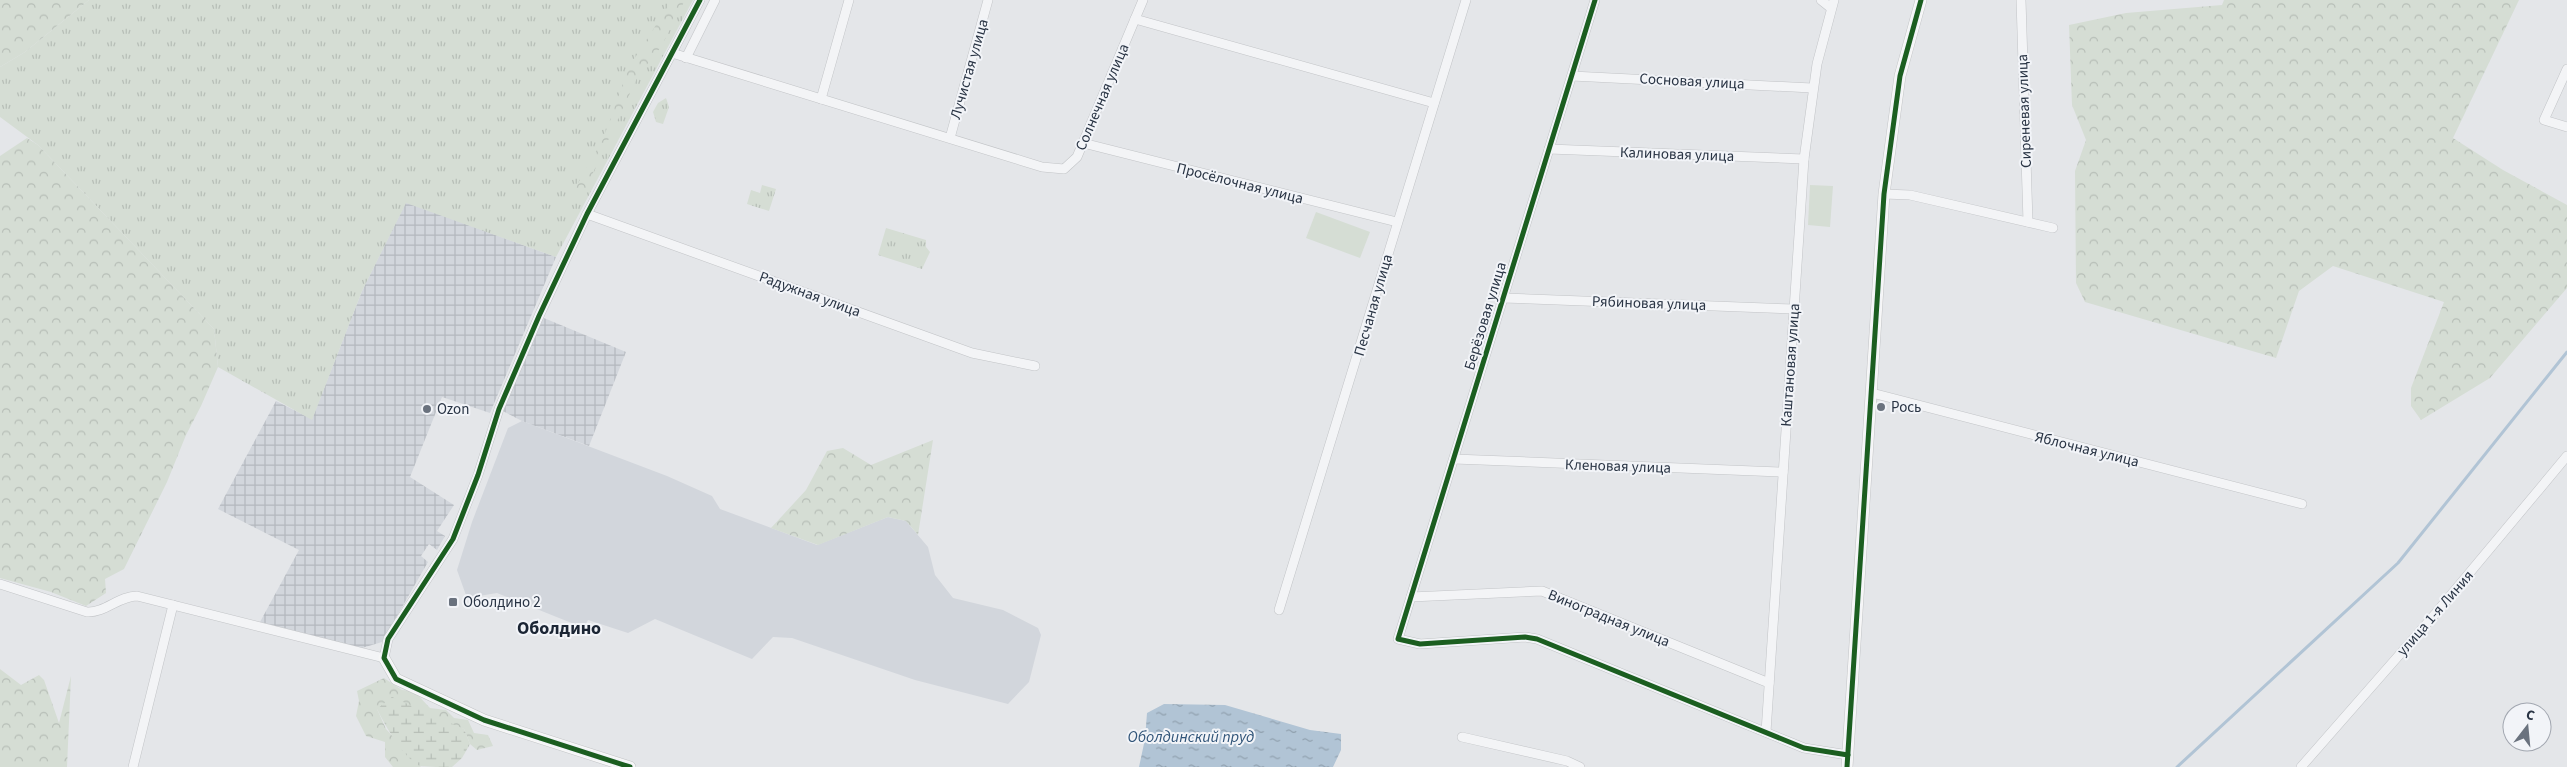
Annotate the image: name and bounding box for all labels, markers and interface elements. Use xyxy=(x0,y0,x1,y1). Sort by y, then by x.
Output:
street label: Лучистая улица xyxy=(945,16,994,122)
street label: Солнечная улица xyxy=(1070,41,1134,154)
street label: Сиреневая улица xyxy=(2012,54,2037,168)
street label: Сосновая улица xyxy=(1639,68,1745,95)
street label: Калиновая улица xyxy=(1619,142,1735,167)
street label: Просёлочная улица xyxy=(1174,158,1305,209)
street label: Песчаная улица xyxy=(1349,252,1398,359)
street label: Берёзовая улица xyxy=(1459,259,1512,373)
street label: Радужная улица xyxy=(756,266,863,323)
street label: Рябиновая улица xyxy=(1591,291,1706,316)
street label: Каштановая улица xyxy=(1776,303,1805,427)
place label: Рось xyxy=(1891,397,1921,418)
place label: Ozon xyxy=(437,399,469,420)
marker: Рось xyxy=(1875,401,1887,413)
marker: Ozon xyxy=(421,403,433,415)
street label: Яблочная улица xyxy=(2033,426,2141,473)
street label: Кленовая улица xyxy=(1565,454,1671,479)
street label: улица 1-я Линия xyxy=(2392,566,2479,661)
street label: Виноградная улица xyxy=(1545,584,1673,652)
place label: Оболдино 2 xyxy=(463,592,541,613)
marker: Оболдино 2 xyxy=(447,596,459,608)
district label: Оболдино xyxy=(517,616,601,641)
north arrow xyxy=(2502,702,2552,752)
text: С xyxy=(2524,705,2537,726)
water label: Оболдинский пруд xyxy=(1128,726,1254,748)

